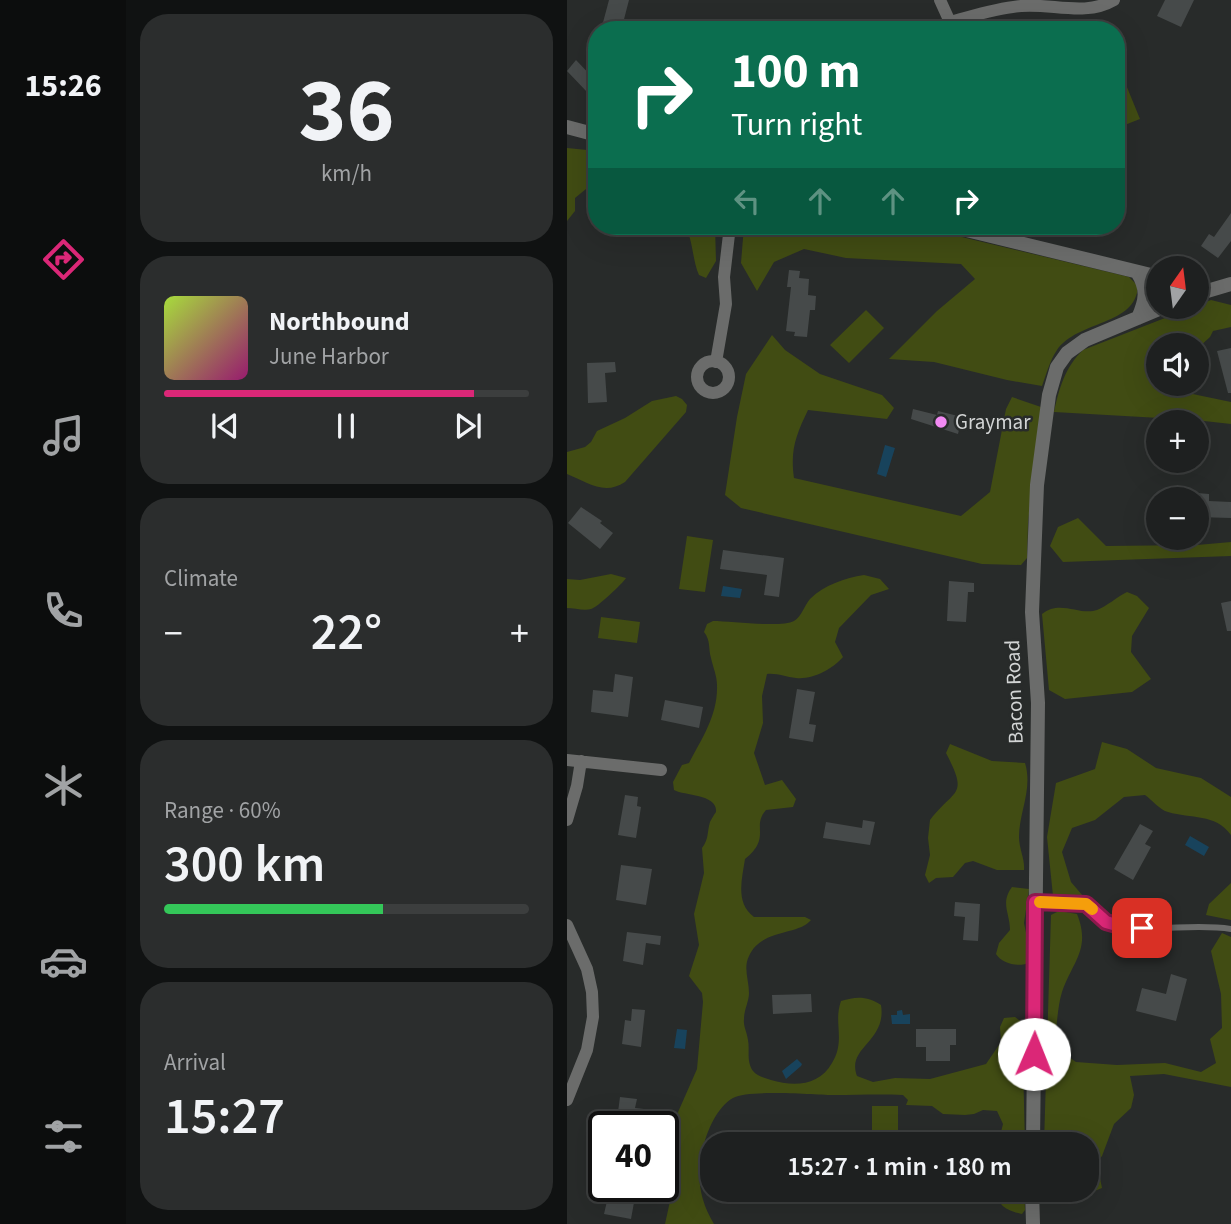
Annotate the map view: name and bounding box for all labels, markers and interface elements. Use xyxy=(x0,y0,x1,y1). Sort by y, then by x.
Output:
text: 100 m xyxy=(731,37,860,107)
text: 36 xyxy=(298,47,395,176)
icon: right xyxy=(616,49,707,140)
text: 15:26 xyxy=(24,63,102,109)
text: Turn right xyxy=(731,102,862,148)
text: km/h xyxy=(321,157,372,190)
icon: left xyxy=(728,182,766,220)
icon: ahead xyxy=(801,182,839,220)
icon: ahead xyxy=(874,182,912,220)
icon: right xyxy=(947,182,985,220)
icon: directions xyxy=(39,235,88,284)
north arrow xyxy=(1146,256,1209,318)
map controls xyxy=(1146,256,1209,550)
text: Northbound xyxy=(269,303,410,340)
button: sound xyxy=(1146,333,1209,396)
text: June Harbor xyxy=(269,340,389,373)
icon: previous xyxy=(206,407,244,445)
icon: pause xyxy=(327,407,365,445)
icon: next xyxy=(449,407,487,445)
place label: Graymar xyxy=(955,407,1031,437)
button: + xyxy=(1146,410,1209,473)
icon: music xyxy=(39,411,88,460)
marker: Graymar xyxy=(933,414,949,430)
button: − xyxy=(1146,487,1209,550)
text: Climate xyxy=(164,562,238,595)
icon: phone xyxy=(39,586,88,635)
text: 22° xyxy=(311,596,382,670)
text: − xyxy=(164,607,183,661)
text: + xyxy=(510,607,529,661)
street label: Bacon Road xyxy=(997,639,1031,745)
icon: climate xyxy=(39,761,88,810)
text: Range · 60% xyxy=(164,794,281,827)
text: 300 km xyxy=(164,828,325,902)
pin xyxy=(1112,898,1172,958)
icon: arrive xyxy=(1123,909,1161,947)
icon: car xyxy=(39,937,88,986)
position arrow xyxy=(997,1017,1071,1091)
text: Arrival xyxy=(164,1046,226,1079)
text: 15:27 xyxy=(164,1080,285,1154)
speed limit sign: 40 xyxy=(588,1111,679,1202)
icon: filters xyxy=(39,1112,88,1161)
text: 15:27 · 1 min · 180 m xyxy=(787,1148,1012,1185)

